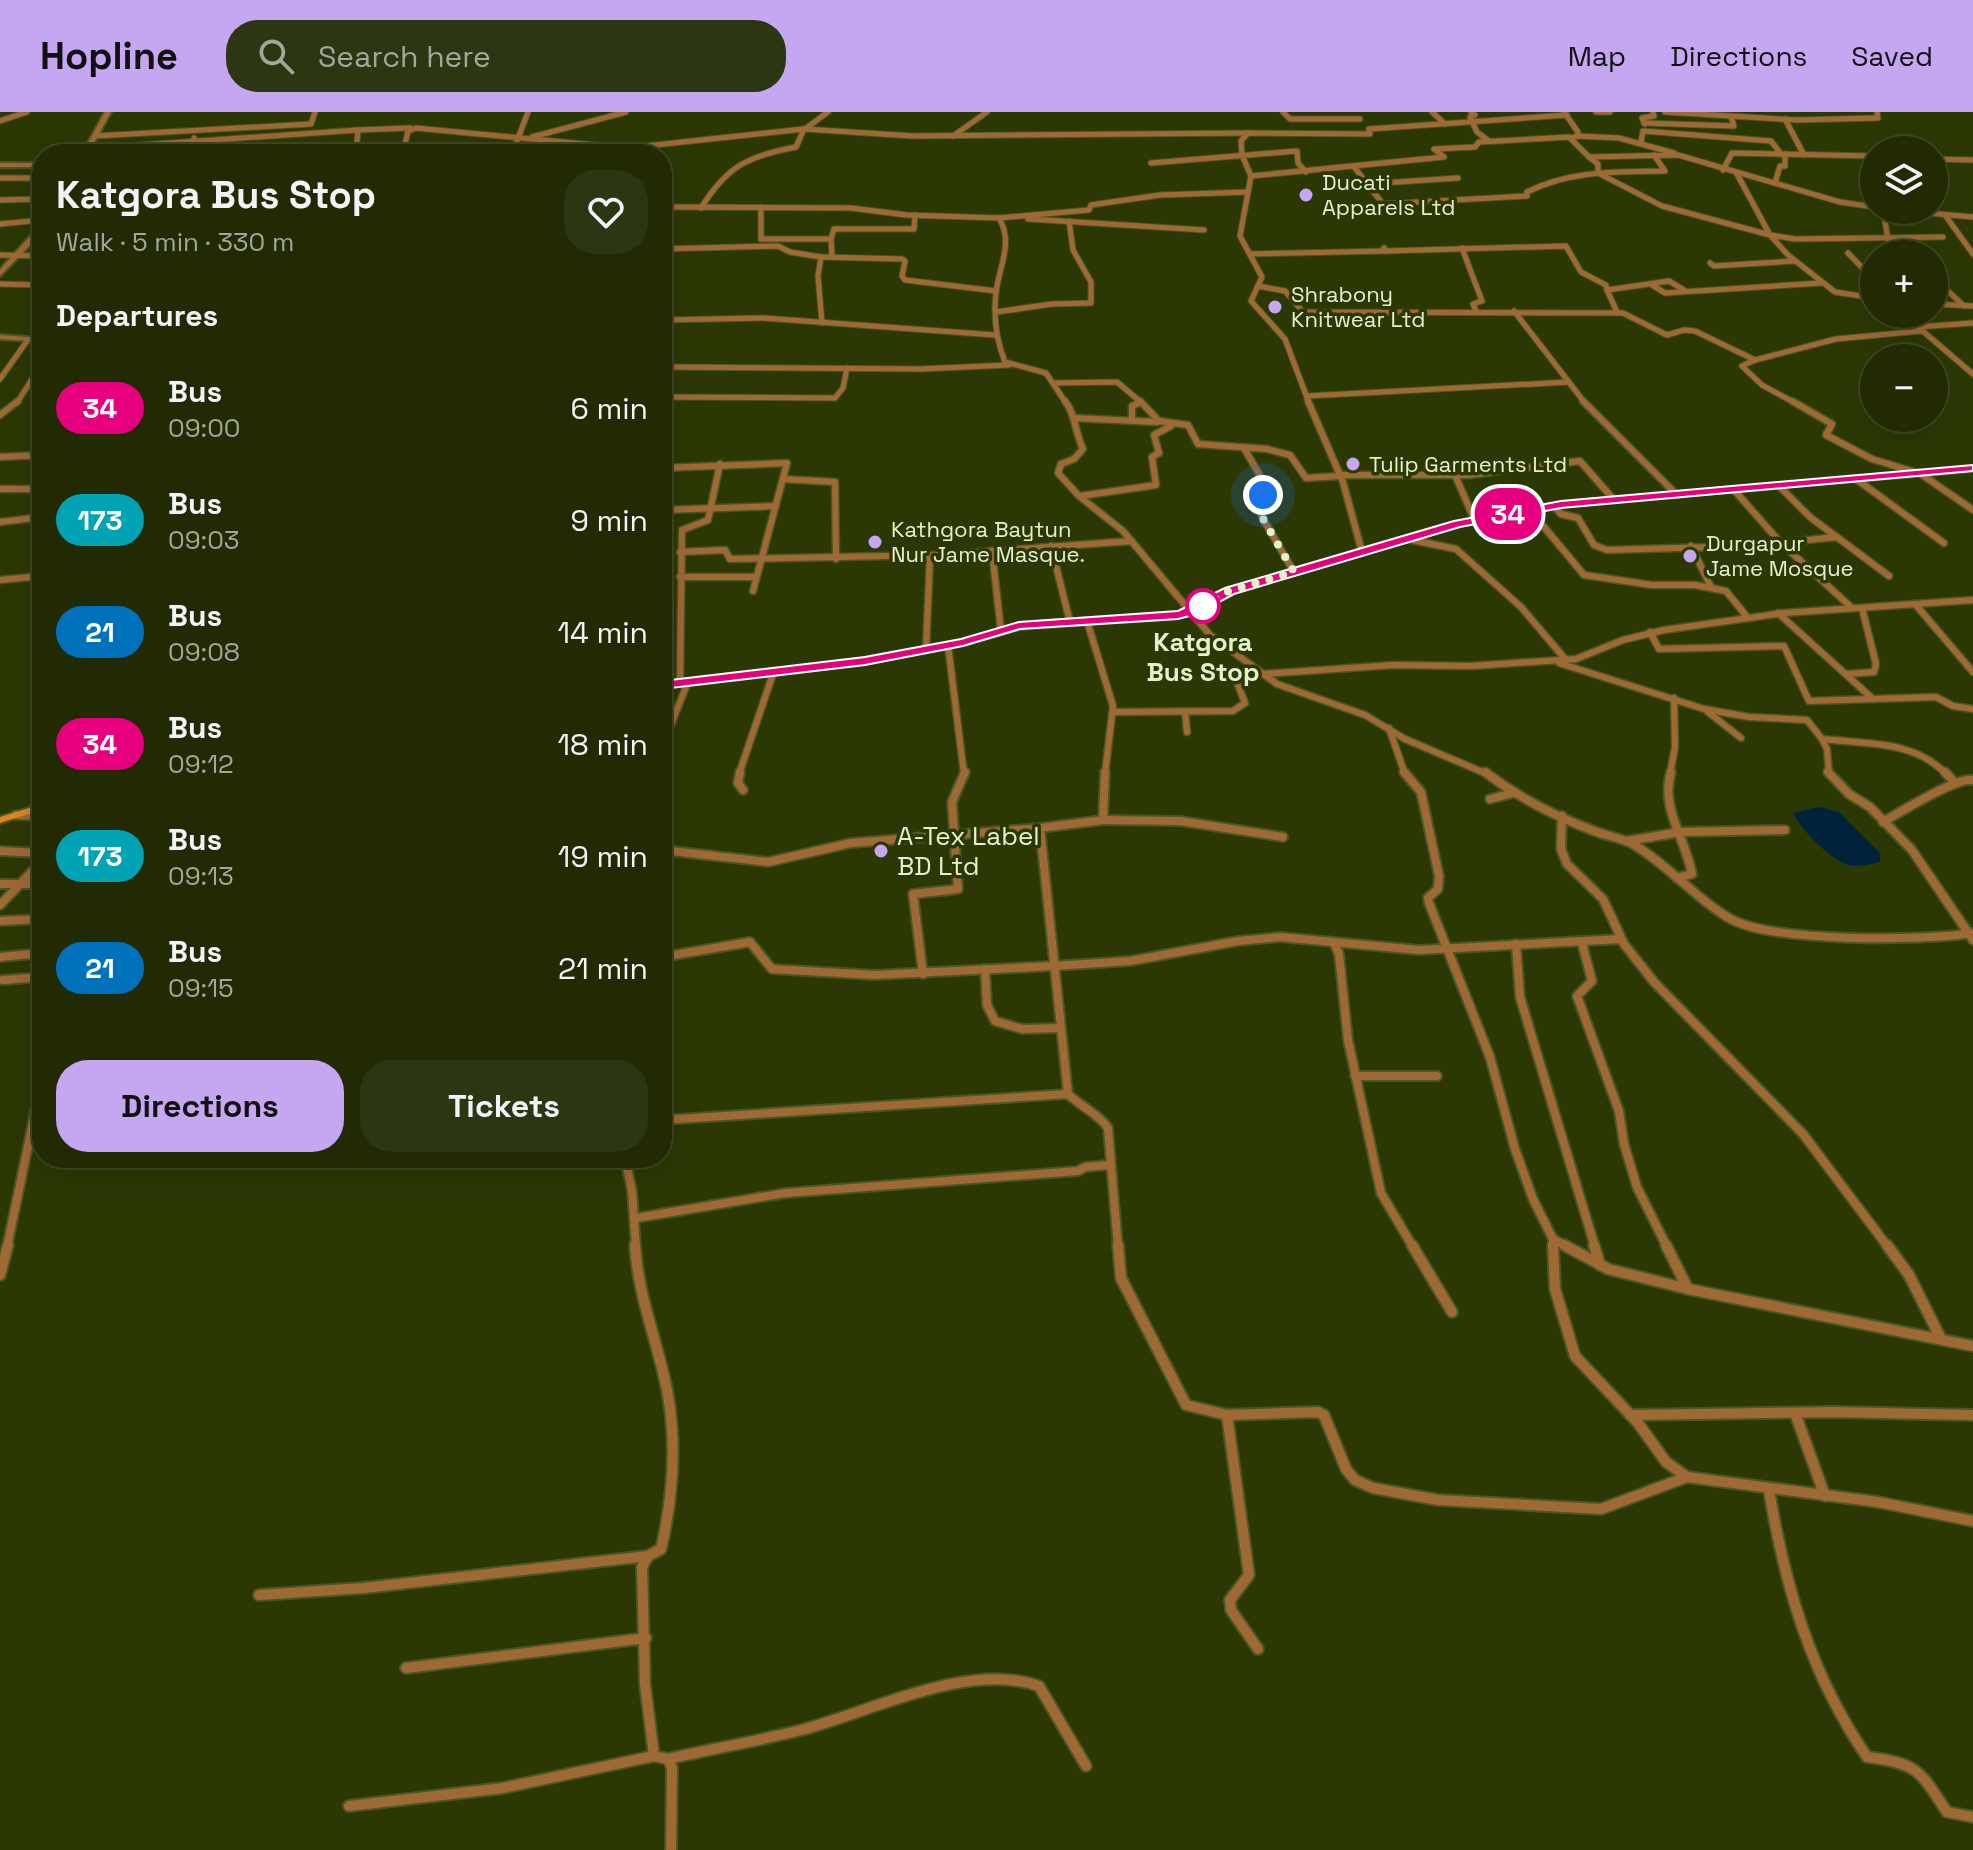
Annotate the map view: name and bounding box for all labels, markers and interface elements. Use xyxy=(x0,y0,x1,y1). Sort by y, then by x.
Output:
search box xyxy=(226,20,786,92)
text: Hopline xyxy=(40,32,178,80)
icon: search xyxy=(254,34,298,78)
text: Search here xyxy=(318,37,491,76)
text: Map xyxy=(1568,38,1626,74)
text: Directions xyxy=(1670,38,1807,74)
text: Saved xyxy=(1851,38,1933,74)
map controls xyxy=(1860,136,1948,432)
button: layers xyxy=(1860,136,1948,224)
place label: Ducati Apparels Ltd xyxy=(1322,168,1455,221)
button: heart xyxy=(564,170,648,254)
text: Katgora Bus Stop xyxy=(56,171,376,219)
marker: Ducati Apparels Ltd xyxy=(1297,186,1315,204)
text: Walk · 5 min · 330 m xyxy=(56,225,294,259)
button: + xyxy=(1860,240,1948,328)
place label: Shrabony Knitwear Ltd xyxy=(1291,280,1425,333)
text: Departures xyxy=(56,296,218,335)
marker: Shrabony Knitwear Ltd xyxy=(1266,298,1284,316)
button: − xyxy=(1860,344,1948,432)
text: Bus xyxy=(168,372,222,411)
text: 6 min xyxy=(570,389,648,428)
text: 34 xyxy=(83,390,117,426)
text: 09:00 xyxy=(168,411,241,445)
place label: Tulip Garments Ltd xyxy=(1369,450,1567,478)
marker: Tulip Garments Ltd xyxy=(1344,455,1362,473)
your location xyxy=(1243,475,1283,515)
text: Bus xyxy=(168,484,222,523)
line badge: 34 xyxy=(1472,488,1544,540)
text: 34 xyxy=(1491,496,1525,532)
text: 9 min xyxy=(570,501,648,540)
text: 173 xyxy=(77,502,123,538)
place label: Kathgora Baytun Nur Jame Masque. xyxy=(891,515,1085,568)
text: 09:03 xyxy=(168,523,240,557)
place label: Durgapur Jame Mosque xyxy=(1706,529,1854,582)
marker: Kathgora Baytun Nur Jame Masque. xyxy=(866,533,884,551)
marker: Durgapur Jame Mosque xyxy=(1681,547,1699,565)
marker: Katgora Bus Stop xyxy=(1186,589,1220,623)
text: Bus xyxy=(168,596,222,635)
text: 14 min xyxy=(557,613,648,652)
text: 21 xyxy=(85,614,115,650)
place label: Katgora Bus Stop xyxy=(1146,625,1260,689)
text: 09:08 xyxy=(168,635,240,669)
text: Bus xyxy=(168,708,222,747)
text: 18 min xyxy=(558,725,648,764)
text: 34 xyxy=(83,726,117,762)
text: 09:12 xyxy=(168,747,234,781)
place label: A-Tex Label BD Ltd xyxy=(897,819,1040,883)
text: Bus xyxy=(168,820,222,859)
text: 19 min xyxy=(558,837,648,876)
text: 173 xyxy=(77,838,123,874)
marker: A-Tex Label BD Ltd xyxy=(872,842,890,860)
text: 09:13 xyxy=(168,859,234,893)
text: Bus xyxy=(168,932,222,971)
text: 21 min xyxy=(558,949,648,988)
text: 21 xyxy=(85,950,115,986)
text: 09:15 xyxy=(168,971,234,1005)
button: Directions xyxy=(56,1060,344,1152)
button: Tickets xyxy=(360,1060,648,1152)

